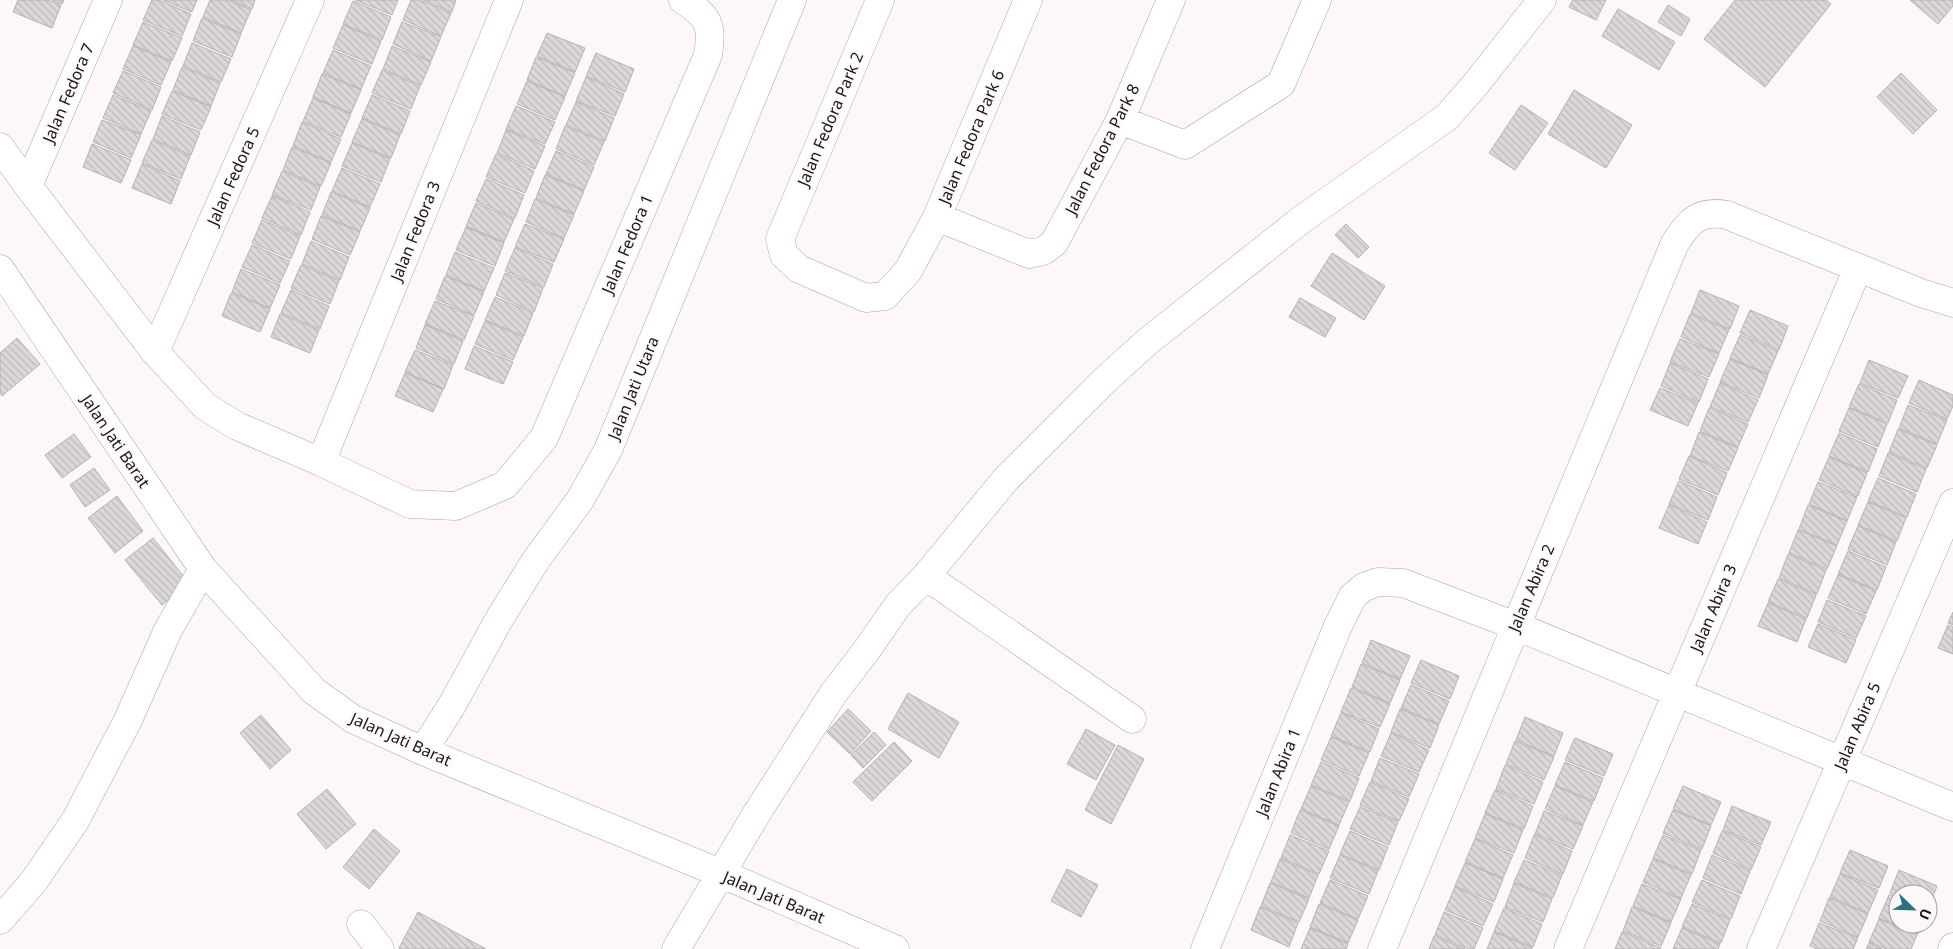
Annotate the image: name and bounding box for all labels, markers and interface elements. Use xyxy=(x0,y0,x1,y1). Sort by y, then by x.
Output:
street label: Jalan Fedora 7 xyxy=(36,40,99,148)
street label: Jalan Fedora Park 2 xyxy=(791,48,868,191)
street label: Jalan Fedora Park 6 xyxy=(932,66,1009,209)
street label: Jalan Fedora Park 8 xyxy=(1059,80,1144,220)
street label: Jalan Fedora 5 xyxy=(201,123,265,231)
street label: Jalan Fedora 3 xyxy=(384,178,445,286)
street label: Jalan Fedora 1 xyxy=(595,191,658,299)
street label: Jalan Jati Utara xyxy=(602,333,664,445)
street label: Jalan Jati Barat xyxy=(75,388,156,492)
street label: Jalan Abira 2 xyxy=(1502,541,1559,637)
street label: Jalan Abira 3 xyxy=(1684,561,1741,657)
street label: Jalan Abira 5 xyxy=(1828,679,1885,775)
street label: Jalan Jati Barat xyxy=(345,706,455,771)
street label: Jalan Abira 1 xyxy=(1250,725,1306,821)
street label: Jalan Jati Barat xyxy=(718,865,828,928)
north arrow xyxy=(1888,884,1938,934)
text: U xyxy=(1915,906,1936,923)

